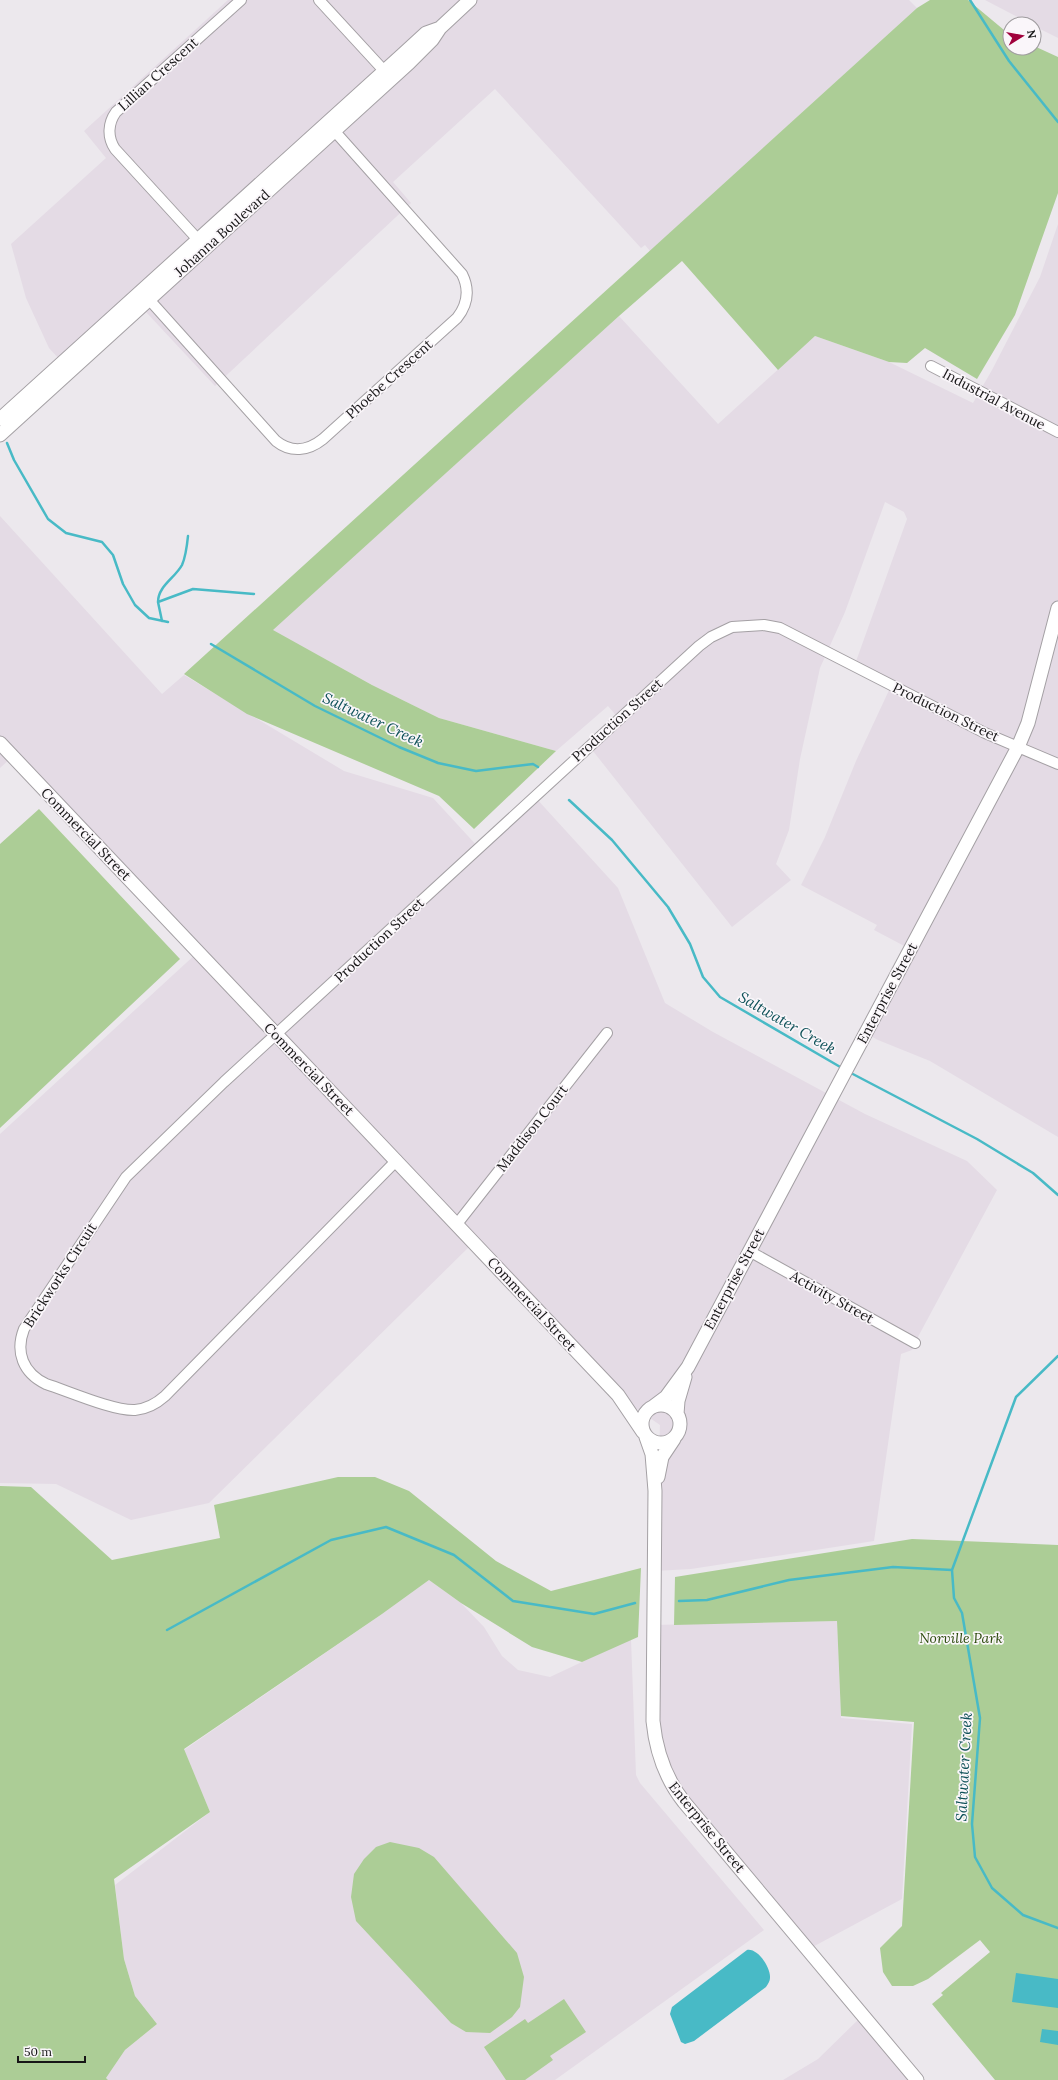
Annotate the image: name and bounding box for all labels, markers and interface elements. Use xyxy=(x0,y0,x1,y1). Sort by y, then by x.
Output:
north arrow xyxy=(1002,16,1042,56)
text: N xyxy=(1024,29,1040,40)
street label: Lillian Crescent xyxy=(114,33,202,115)
street label: Johanna Boulevard xyxy=(170,186,273,281)
street label: Phoebe Crescent xyxy=(342,335,437,423)
street label: Industrial Avenue xyxy=(939,364,1049,434)
street label: Production Street xyxy=(568,674,667,766)
street label: Production Street xyxy=(890,678,1003,746)
water label: Saltwater Creek xyxy=(320,688,427,751)
street label: Commercial Street xyxy=(37,784,135,885)
street label: Production Street xyxy=(330,893,428,986)
street label: Enterprise Street xyxy=(853,939,921,1047)
water label: Saltwater Creek xyxy=(735,987,839,1058)
street label: Commercial Street xyxy=(260,1019,358,1120)
street label: Maddison Court xyxy=(492,1080,572,1175)
street label: Brickworks Circuit xyxy=(19,1219,101,1331)
street label: Enterprise Street xyxy=(700,1225,768,1333)
street label: Commercial Street xyxy=(484,1253,581,1355)
street label: Activity Street xyxy=(786,1266,878,1328)
park label: Norville Park xyxy=(919,1629,1003,1647)
water label: Saltwater Creek xyxy=(951,1712,976,1822)
street label: Enterprise Street xyxy=(665,1778,750,1877)
scale bar xyxy=(18,2038,85,2064)
text: 50 m xyxy=(24,2044,52,2059)

